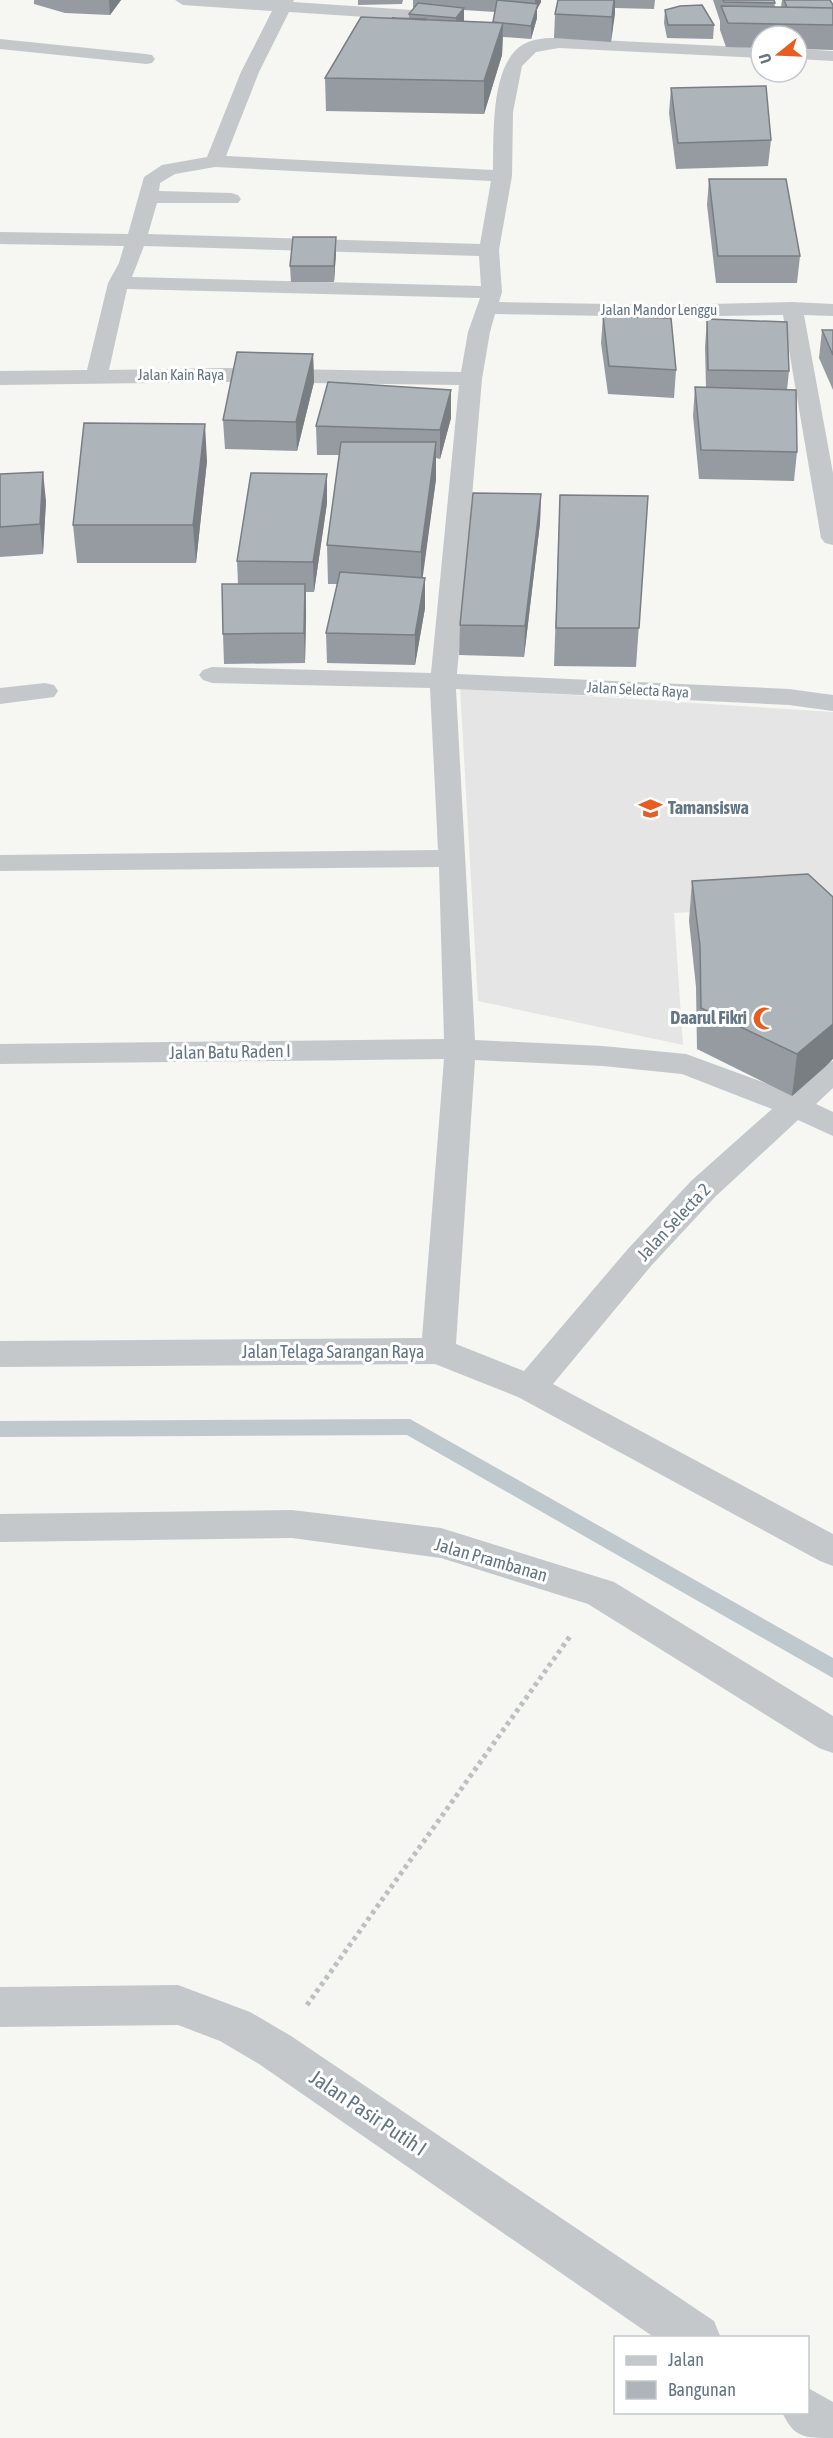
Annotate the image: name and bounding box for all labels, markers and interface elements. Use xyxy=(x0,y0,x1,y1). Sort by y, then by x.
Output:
north arrow xyxy=(749,24,809,84)
text: U xyxy=(755,51,775,66)
street label: Jalan Mandor Lenggu xyxy=(601,301,717,318)
street label: Jalan Kain Raya xyxy=(138,366,224,383)
street label: Jalan Selecta Raya xyxy=(587,678,689,701)
school or university icon: Tamansiswa xyxy=(637,795,663,821)
place label: Tamansiswa xyxy=(668,797,749,818)
mosque icon: Daarul Fikri xyxy=(752,1005,778,1031)
place label: Daarul Fikri xyxy=(670,1007,747,1028)
street label: Jalan Batu Raden I xyxy=(169,1040,291,1063)
street label: Jalan Selecta 2 xyxy=(633,1179,715,1265)
street label: Jalan Telaga Sarangan Raya xyxy=(242,1341,424,1362)
street label: Jalan Prambanan xyxy=(432,1533,550,1586)
street label: Jalan Pasir Putih I xyxy=(306,2064,431,2160)
legend xyxy=(614,2336,809,2414)
text: Jalan xyxy=(668,2349,704,2370)
text: Bangunan xyxy=(668,2379,736,2400)

